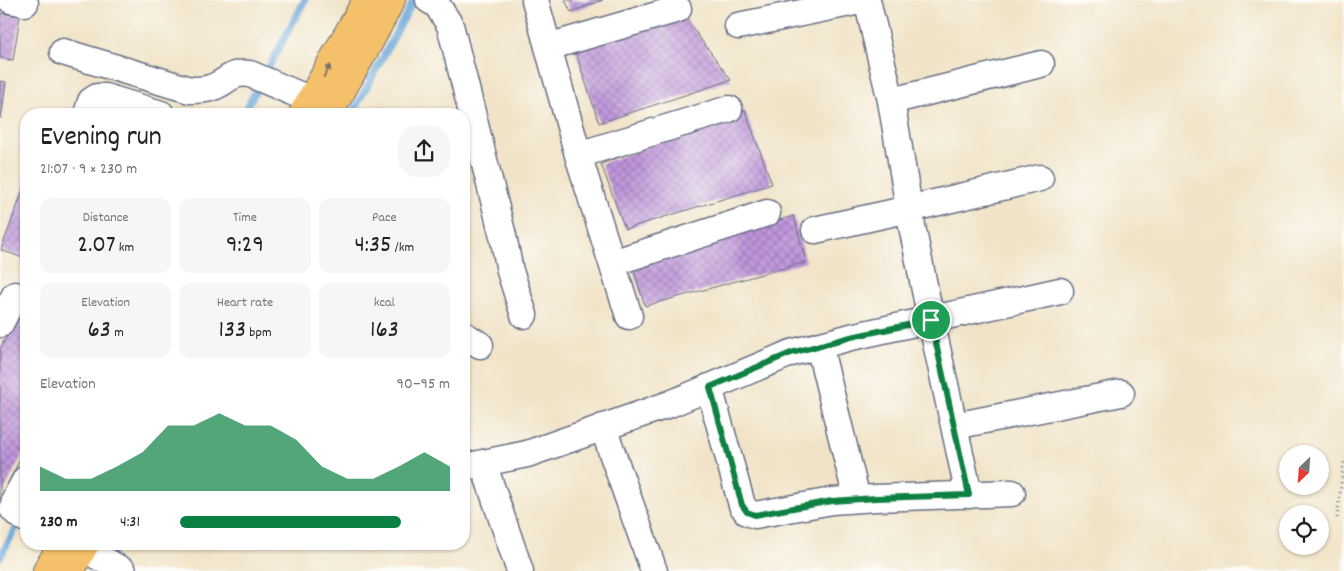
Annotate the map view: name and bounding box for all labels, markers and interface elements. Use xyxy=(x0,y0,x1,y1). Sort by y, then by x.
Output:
one-way arrow xyxy=(323,64,331,79)
text: Evening run xyxy=(40,119,162,159)
button: share xyxy=(398,125,450,177)
text: 21:07 · 9 × 230 m xyxy=(40,158,137,181)
text: Distance xyxy=(83,208,129,228)
text: Time xyxy=(233,208,257,228)
text: Pace xyxy=(372,208,397,228)
text: 2.07 xyxy=(77,228,116,264)
text: 9:29 xyxy=(226,228,264,264)
text: 4:35 xyxy=(354,228,392,264)
text: km xyxy=(116,238,134,258)
text: /km xyxy=(392,238,414,258)
text: Elevation xyxy=(81,293,130,313)
text: Heart rate xyxy=(217,293,273,313)
text: kcal xyxy=(374,293,395,313)
pin xyxy=(910,299,952,341)
icon: arrive xyxy=(917,306,945,334)
text: 63 xyxy=(88,313,111,349)
text: 133 xyxy=(218,313,246,349)
text: 163 xyxy=(370,313,399,349)
text: m xyxy=(111,323,124,343)
text: bpm xyxy=(246,323,272,343)
text: Elevation xyxy=(40,373,96,396)
text: 90–95 m xyxy=(397,373,450,396)
north arrow xyxy=(1279,445,1329,495)
map controls xyxy=(1279,445,1329,555)
button: locate xyxy=(1279,505,1329,555)
text: 230 m xyxy=(40,511,77,534)
text: 4:31 xyxy=(120,511,140,534)

